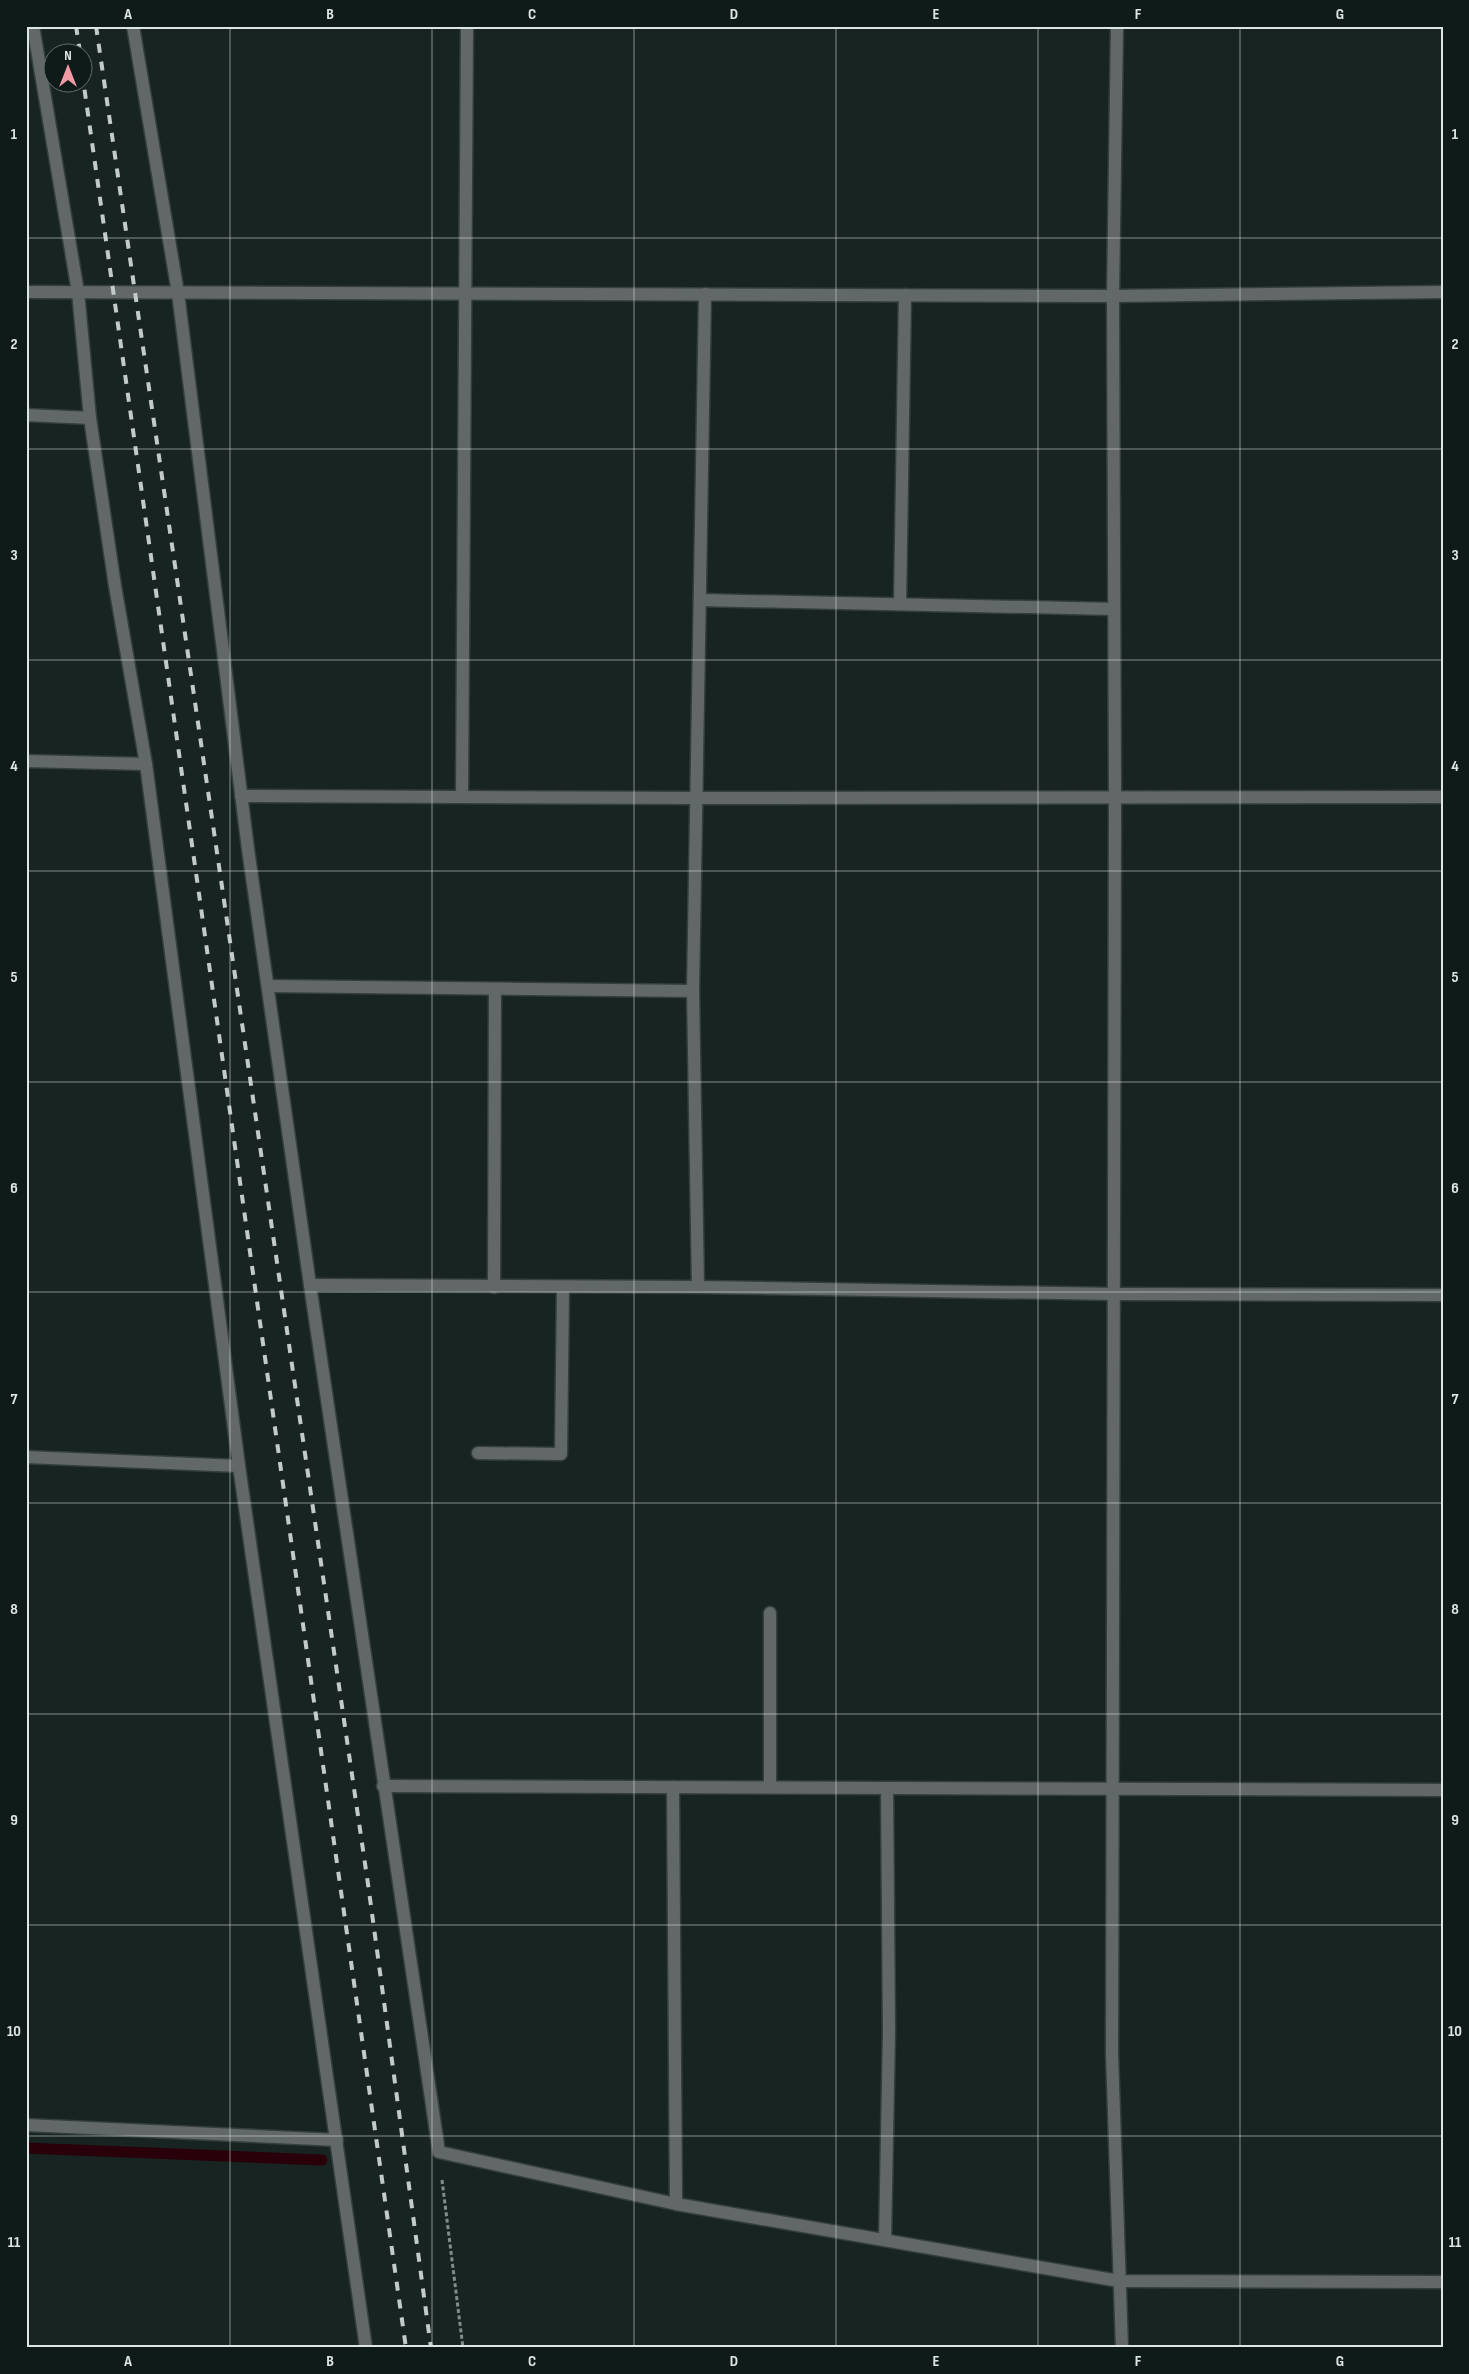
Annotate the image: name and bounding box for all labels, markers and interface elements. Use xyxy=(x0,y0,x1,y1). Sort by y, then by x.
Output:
text: A xyxy=(123,5,132,24)
text: B xyxy=(326,5,334,24)
text: C xyxy=(528,5,536,24)
text: D xyxy=(730,5,738,24)
text: E xyxy=(933,5,940,24)
text: F xyxy=(1135,5,1142,24)
text: G xyxy=(1336,5,1344,24)
north arrow xyxy=(42,42,92,92)
text: N xyxy=(64,47,72,64)
text: 1 xyxy=(11,125,18,144)
text: 1 xyxy=(1452,125,1459,144)
text: 2 xyxy=(10,335,18,354)
text: 2 xyxy=(1451,335,1459,354)
text: 3 xyxy=(10,546,18,565)
text: 3 xyxy=(1451,546,1459,565)
text: 4 xyxy=(10,757,18,776)
text: 4 xyxy=(1451,757,1459,776)
text: 5 xyxy=(10,968,18,987)
text: 5 xyxy=(1451,968,1459,987)
text: 6 xyxy=(10,1179,18,1198)
text: 6 xyxy=(1451,1179,1459,1198)
text: 7 xyxy=(11,1390,18,1409)
text: 7 xyxy=(1452,1390,1459,1409)
text: 8 xyxy=(10,1600,18,1619)
text: 8 xyxy=(1451,1600,1459,1619)
text: 9 xyxy=(10,1811,18,1830)
text: 9 xyxy=(1451,1811,1459,1830)
text: 10 xyxy=(7,2022,21,2041)
text: 10 xyxy=(1448,2022,1462,2041)
text: 11 xyxy=(8,2233,21,2252)
text: 11 xyxy=(1449,2233,1462,2252)
text: A xyxy=(123,2352,132,2371)
text: B xyxy=(326,2352,334,2371)
text: C xyxy=(528,2352,536,2371)
text: D xyxy=(730,2352,738,2371)
text: E xyxy=(933,2352,940,2371)
text: F xyxy=(1135,2352,1142,2371)
text: G xyxy=(1336,2352,1344,2371)

